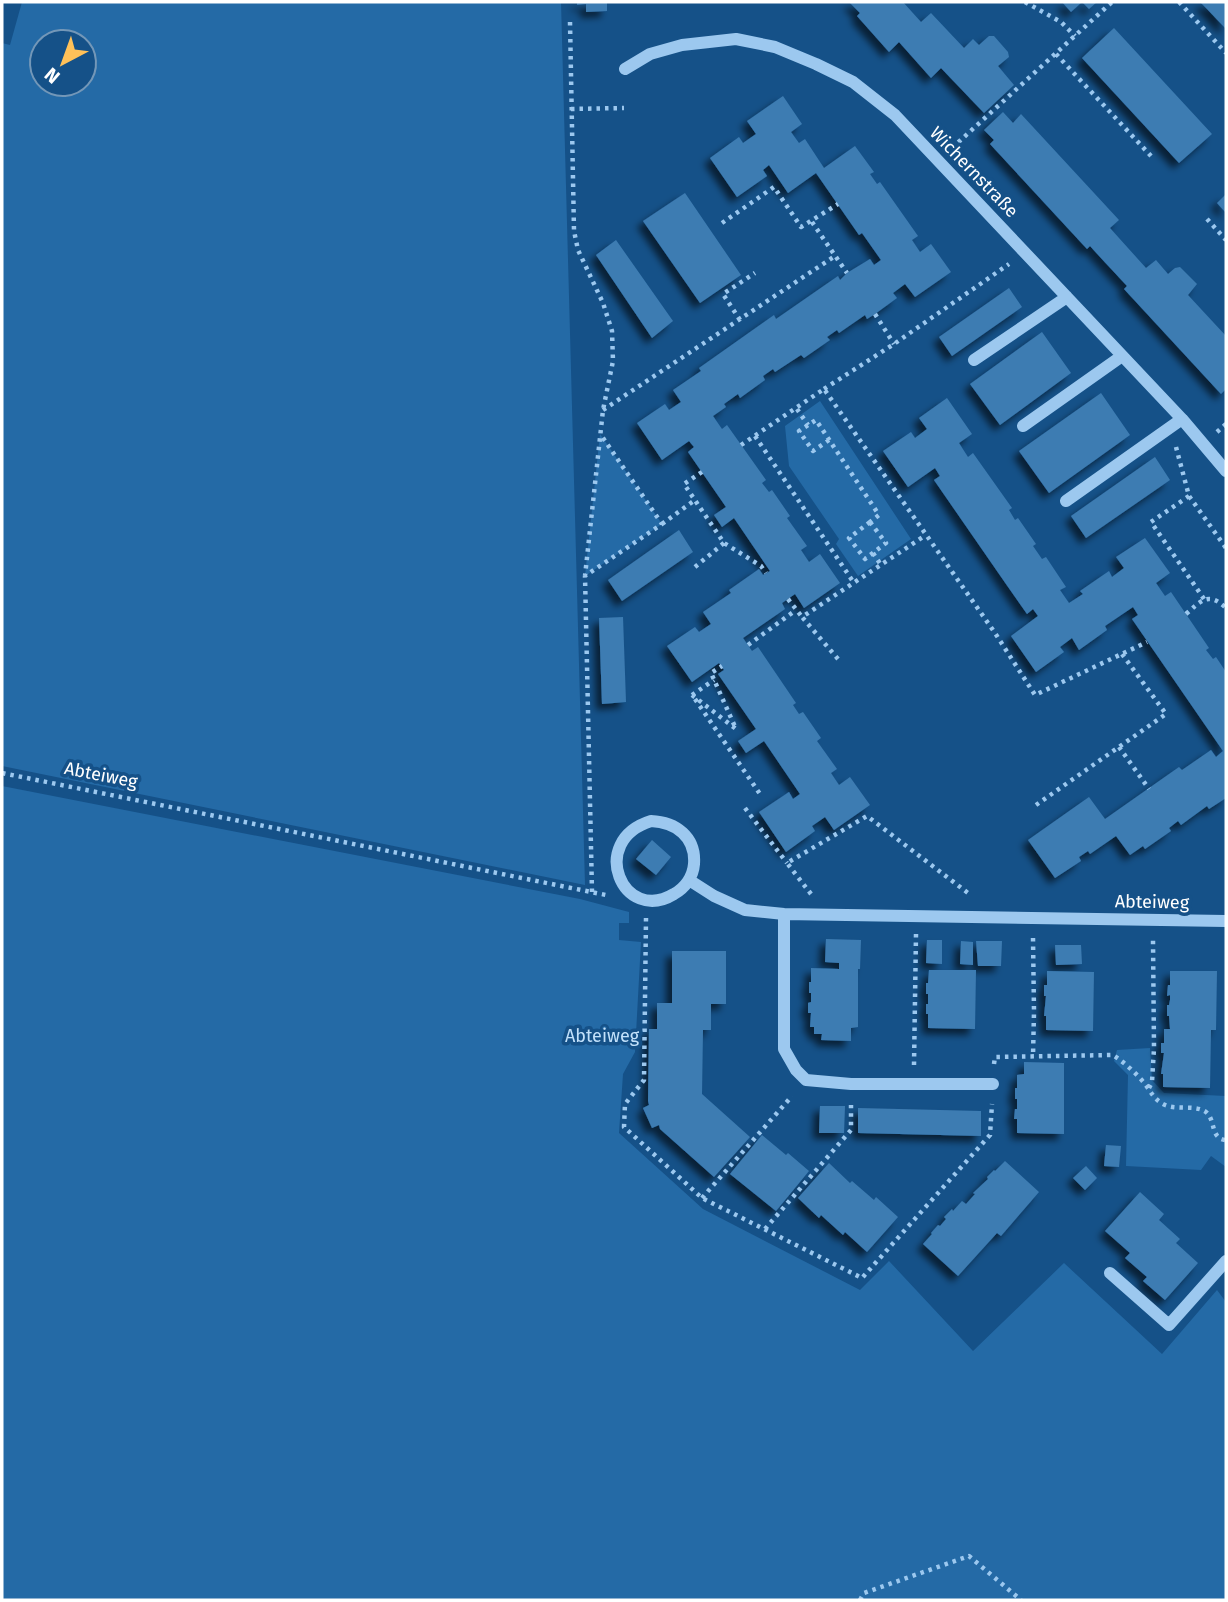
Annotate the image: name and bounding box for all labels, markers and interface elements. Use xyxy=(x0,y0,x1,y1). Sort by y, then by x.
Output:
north arrow xyxy=(28,28,98,98)
text: N xyxy=(40,63,64,88)
street label: Wichernstraße xyxy=(925,122,1023,222)
street label: Abteiweg xyxy=(62,757,140,793)
street label: Abteiweg xyxy=(1115,890,1190,914)
park label: Abteiweg xyxy=(565,1025,640,1047)

